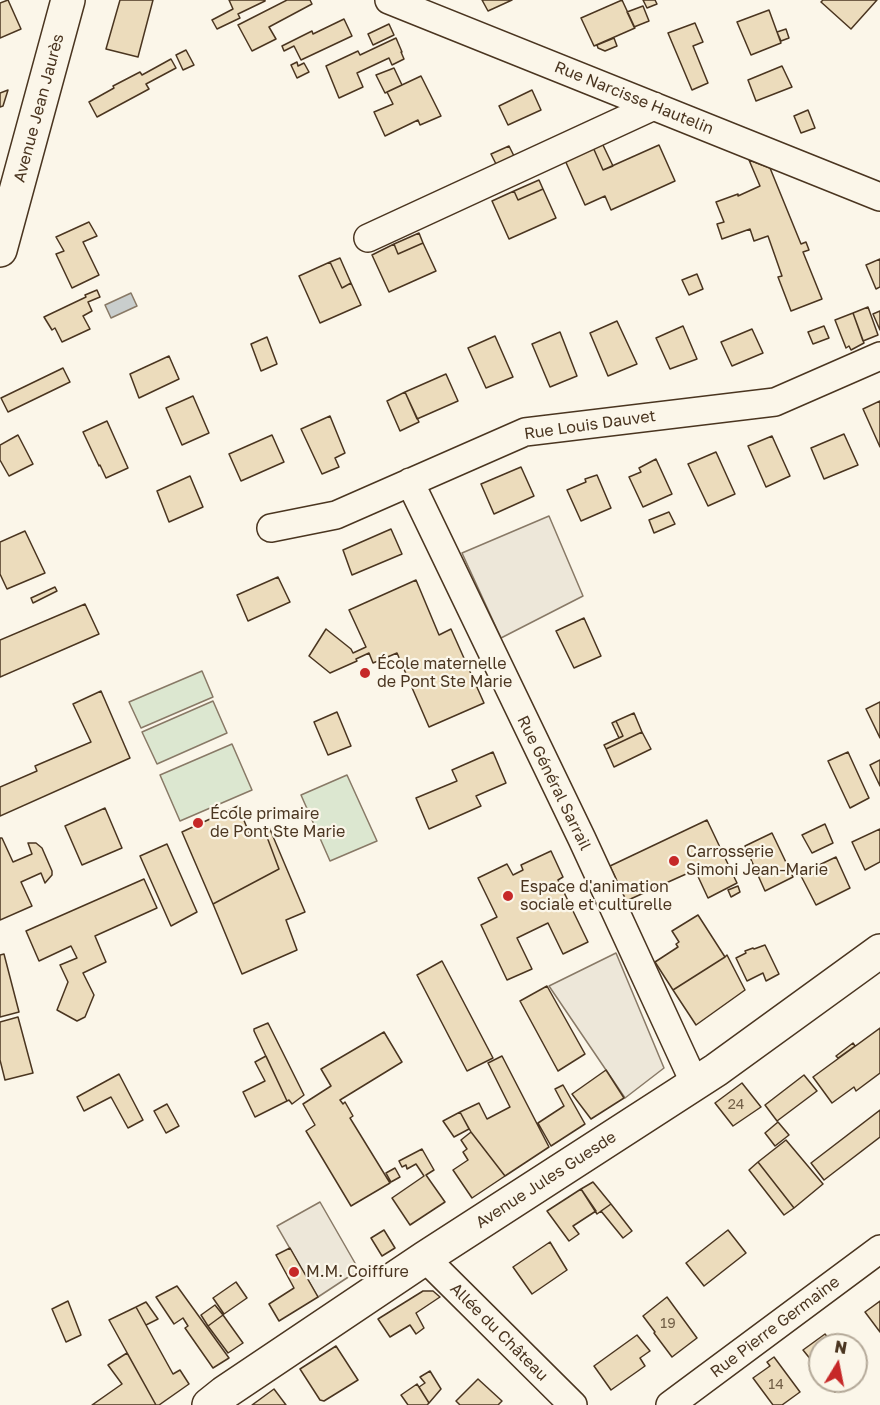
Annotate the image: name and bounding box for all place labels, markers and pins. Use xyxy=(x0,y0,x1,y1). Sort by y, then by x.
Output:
place label: École maternelle de Pont Ste Marie xyxy=(377,654,512,692)
marker: École maternelle de Pont Ste Marie xyxy=(358,666,372,680)
place label: École primaire de Pont Ste Marie xyxy=(210,804,345,842)
marker: École primaire de Pont Ste Marie xyxy=(191,816,205,830)
place label: Carrosserie Simoni Jean-Marie xyxy=(686,842,828,880)
marker: Carrosserie Simoni Jean-Marie xyxy=(667,854,681,868)
place label: Espace d'animation sociale et culturelle xyxy=(520,877,672,915)
marker: Espace d'animation sociale et culturelle xyxy=(501,889,515,903)
place label: M.M. Coiffure xyxy=(306,1262,409,1282)
marker: M.M. Coiffure xyxy=(287,1265,301,1279)

